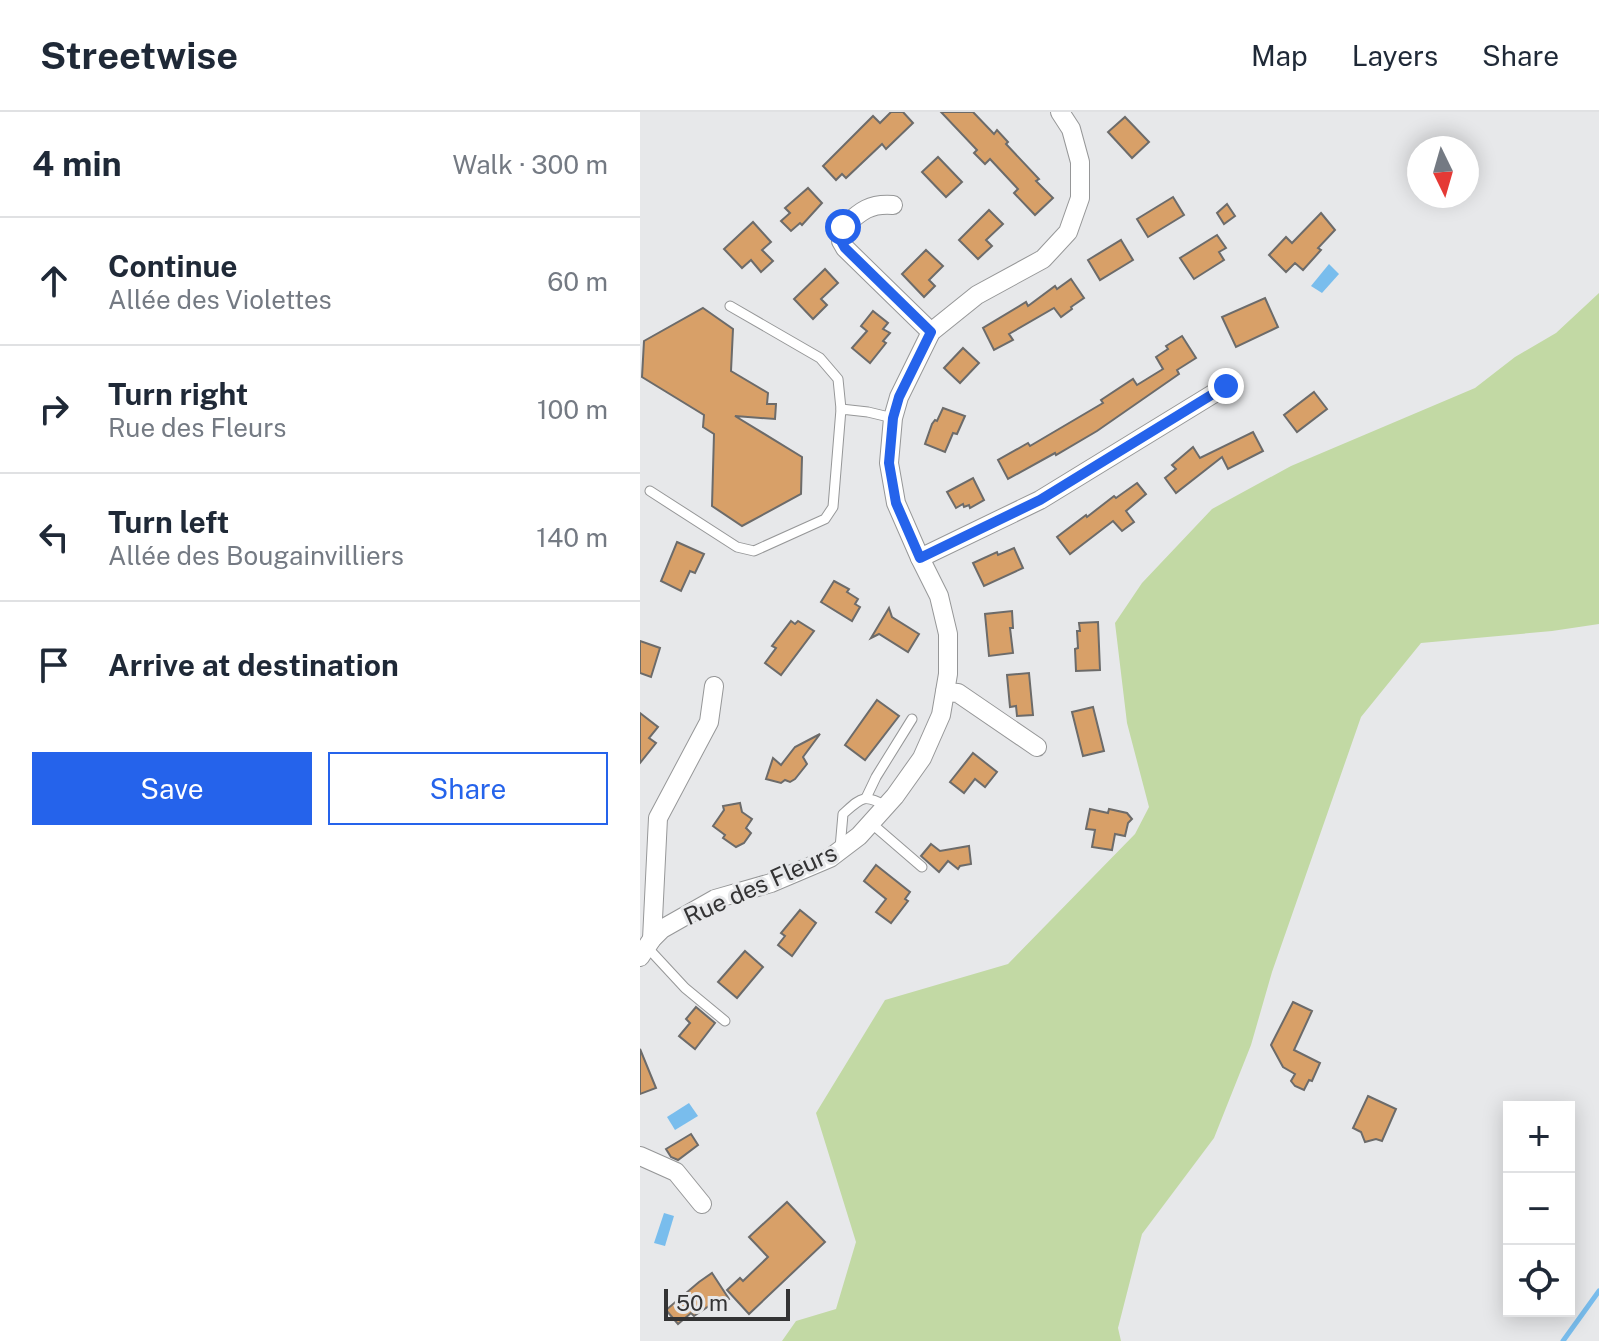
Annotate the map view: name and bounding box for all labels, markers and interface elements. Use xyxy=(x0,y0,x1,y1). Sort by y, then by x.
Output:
text: Streetwise xyxy=(40,33,238,78)
text: Map xyxy=(1251,39,1308,72)
text: Layers xyxy=(1352,39,1438,72)
text: Share xyxy=(1482,39,1559,72)
north arrow xyxy=(1407,136,1479,208)
text: 4 min xyxy=(32,144,122,184)
text: Walk · 300 m xyxy=(453,149,608,180)
route start xyxy=(825,209,861,245)
text: Continue xyxy=(108,248,238,284)
icon: ahead xyxy=(32,259,76,303)
text: 60 m xyxy=(547,266,608,297)
text: Allée des Violettes xyxy=(108,284,332,315)
route end xyxy=(1208,368,1244,404)
text: Turn right xyxy=(108,376,248,412)
icon: right xyxy=(32,387,76,431)
text: 100 m xyxy=(537,394,608,425)
text: Rue des Fleurs xyxy=(108,412,286,443)
text: Turn left xyxy=(108,504,229,540)
icon: left xyxy=(32,515,76,559)
text: 140 m xyxy=(536,522,608,553)
text: Allée des Bougainvilliers xyxy=(108,540,404,571)
icon: arrive xyxy=(32,643,76,687)
text: Arrive at destination xyxy=(108,647,399,683)
button: Save xyxy=(32,752,312,825)
button: Share xyxy=(328,752,608,825)
street label: Rue des Fleurs xyxy=(679,838,841,930)
map controls xyxy=(1503,1101,1575,1317)
button: + xyxy=(1503,1101,1575,1173)
button: − xyxy=(1503,1173,1575,1245)
button: locate xyxy=(1503,1245,1575,1317)
scale bar xyxy=(664,1285,790,1321)
text: 50 m xyxy=(676,1290,728,1316)

